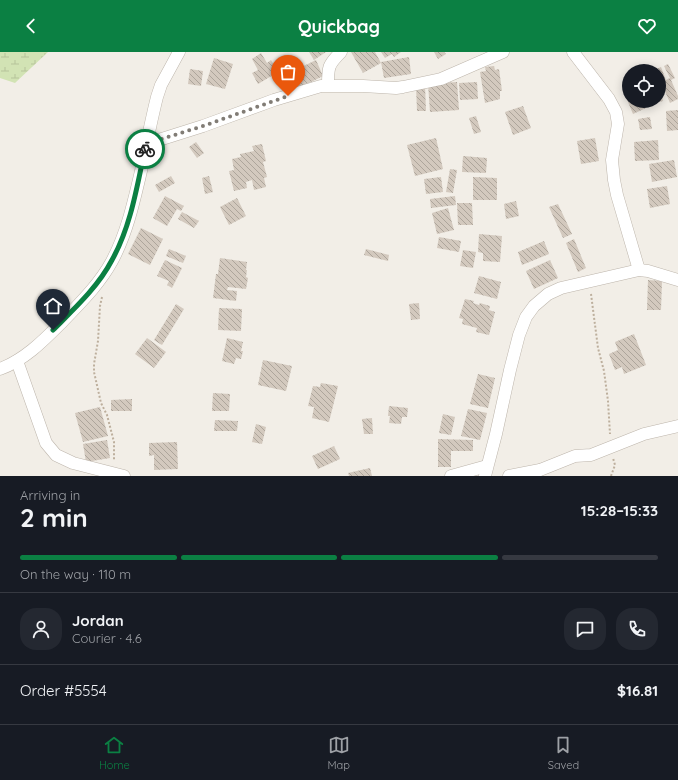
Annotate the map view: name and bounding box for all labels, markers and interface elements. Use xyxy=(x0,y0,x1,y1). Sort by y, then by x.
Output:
icon: back xyxy=(20,15,42,37)
text: Quickbag xyxy=(298,15,380,38)
icon: heart xyxy=(636,15,658,37)
pin xyxy=(271,55,305,96)
icon: bag xyxy=(277,61,299,83)
map controls xyxy=(622,64,666,108)
button: locate xyxy=(622,64,666,108)
courier xyxy=(125,129,165,169)
icon: bike xyxy=(134,138,156,160)
pin xyxy=(36,289,70,330)
icon: home xyxy=(42,295,64,317)
text: Arriving in xyxy=(20,487,80,503)
text: 2 min xyxy=(20,501,88,534)
text: 15:28–15:33 xyxy=(581,501,658,520)
text: On the way · 110 m xyxy=(20,566,131,582)
button: person xyxy=(20,608,62,650)
button: chat xyxy=(564,608,606,650)
button: phone xyxy=(616,608,658,650)
text: Jordan xyxy=(72,611,124,630)
text: Courier · 4.6 xyxy=(72,630,142,646)
text: Order #5554 xyxy=(20,681,107,700)
text: $16.81 xyxy=(617,681,658,700)
tab: Home xyxy=(99,734,130,772)
tab: Map xyxy=(327,734,350,772)
tab: Saved xyxy=(548,734,579,772)

